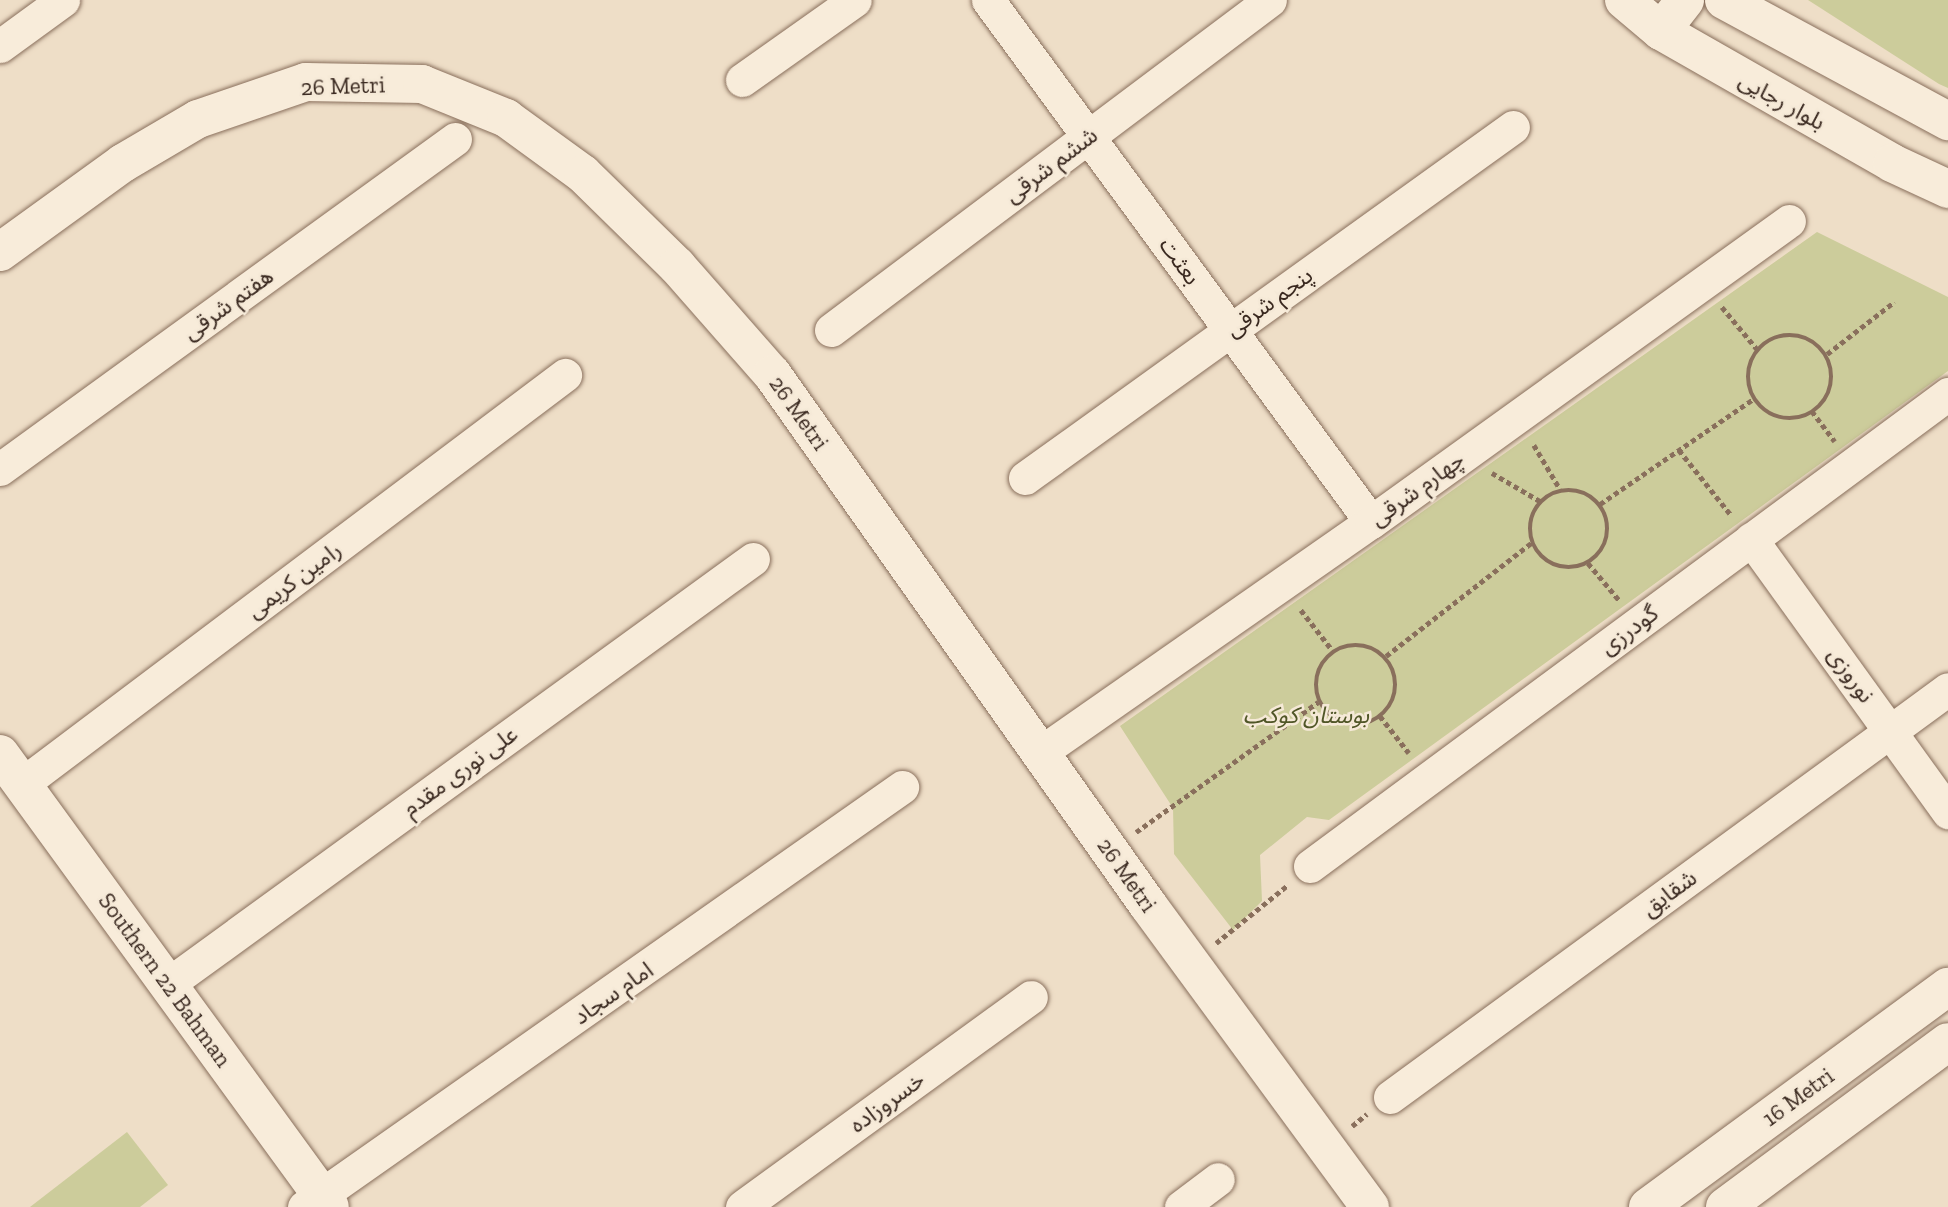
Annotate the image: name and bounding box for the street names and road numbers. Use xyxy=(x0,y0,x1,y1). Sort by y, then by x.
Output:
street label: بلوار رجایی xyxy=(1734,66,1830,136)
street label: 26 Metri xyxy=(300,71,386,101)
street label: ششم شرقی xyxy=(999,121,1103,209)
street label: بعثت xyxy=(1154,232,1206,290)
street label: پنجم شرقی xyxy=(1220,261,1318,343)
street label: هفتم شرقی xyxy=(177,262,279,346)
street label: 26 Metri xyxy=(763,370,835,456)
street label: چهارم شرقی xyxy=(1365,446,1469,532)
street label: رامین کریمی xyxy=(241,536,347,624)
street label: گودرزی xyxy=(1594,599,1664,661)
street label: نوروزی xyxy=(1822,642,1880,708)
street label: علی نوری مقدم xyxy=(397,720,523,822)
street label: 26 Metri xyxy=(1091,832,1163,918)
street label: شقایق xyxy=(1636,864,1702,922)
street label: Southern 22 Bahman xyxy=(93,888,237,1072)
street label: امام سجاد xyxy=(568,956,658,1030)
street label: 16 Metri xyxy=(1757,1062,1839,1132)
street label: خسروزاده xyxy=(844,1066,930,1138)

